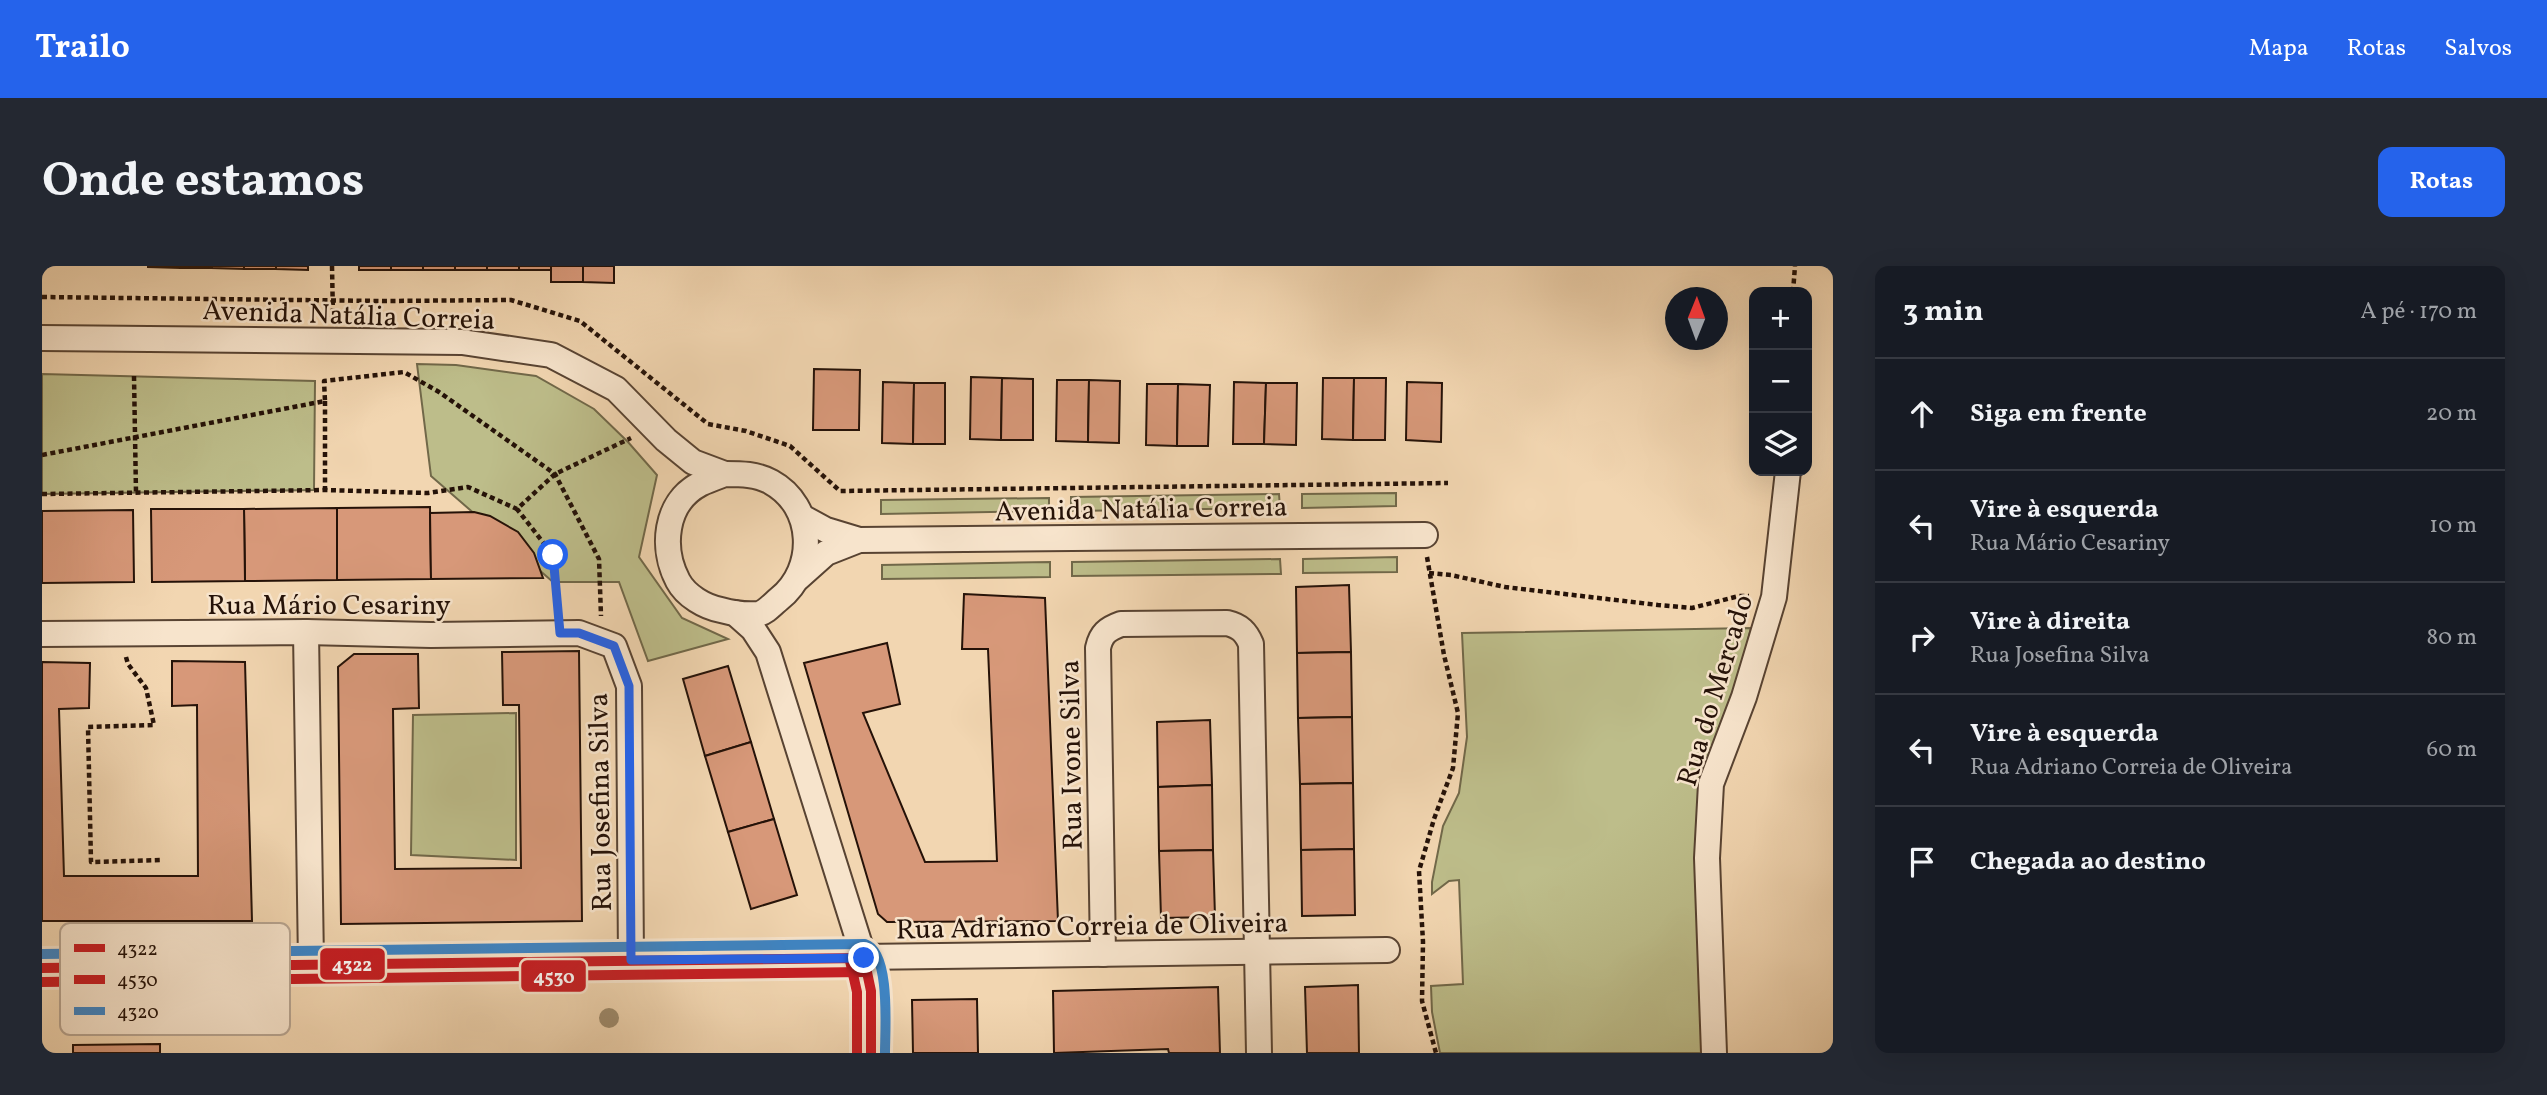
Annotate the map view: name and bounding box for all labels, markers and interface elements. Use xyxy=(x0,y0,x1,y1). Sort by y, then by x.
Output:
text: Trailo xyxy=(35,26,130,72)
text: Mapa xyxy=(2249,32,2309,66)
text: Rotas xyxy=(2347,32,2406,66)
text: Salvos xyxy=(2444,32,2512,66)
button: Rotas xyxy=(2378,147,2505,217)
text: Onde estamos xyxy=(42,148,364,217)
north arrow xyxy=(1665,287,1728,350)
map controls xyxy=(1749,287,1812,476)
button: + xyxy=(1749,287,1812,350)
text: 3 min xyxy=(1903,291,1984,333)
street label: Avenida Natália Correia xyxy=(202,292,496,341)
text: A pé · 170 m xyxy=(2360,296,2477,328)
button: − xyxy=(1749,350,1812,413)
icon: ahead xyxy=(1903,395,1941,433)
text: Siga em frente xyxy=(1970,396,2147,432)
text: 20 m xyxy=(2426,398,2477,430)
button: layers xyxy=(1749,413,1812,476)
street label: Avenida Natália Correia xyxy=(994,488,1288,533)
text: Vire à esquerda xyxy=(1970,492,2159,528)
icon: left xyxy=(1903,507,1941,545)
text: 10 m xyxy=(2429,510,2477,542)
text: Rua Mário Cesariny xyxy=(1970,528,2170,560)
route start xyxy=(537,539,568,570)
street label: Rua Mário Cesariny xyxy=(207,587,451,626)
street label: Rua do Mercado xyxy=(1669,590,1764,791)
text: Vire à direita xyxy=(1970,604,2130,640)
icon: right xyxy=(1903,619,1941,657)
text: 80 m xyxy=(2427,622,2477,654)
text: Rua Josefina Silva xyxy=(1970,640,2150,672)
street label: Rua Ivone Silva xyxy=(1051,659,1094,850)
street label: Rua Josefina Silva xyxy=(580,692,623,912)
text: Vire à esquerda xyxy=(1970,716,2159,752)
icon: left xyxy=(1903,731,1941,769)
text: 60 m xyxy=(2427,734,2477,766)
text: Rua Adriano Correia de Oliveira xyxy=(1970,752,2292,784)
icon: arrive xyxy=(1903,843,1941,881)
text: Chegada ao destino xyxy=(1970,844,2206,880)
street label: Rua Adriano Correia de Oliveira xyxy=(896,905,1289,950)
legend xyxy=(60,923,290,1035)
text: 4322 xyxy=(117,937,158,963)
route end xyxy=(848,942,879,973)
line badge: 4322 xyxy=(319,947,386,981)
text: 4322 xyxy=(332,953,372,979)
line badge: 4530 xyxy=(520,959,587,993)
text: 4530 xyxy=(533,965,575,991)
text: 4530 xyxy=(117,968,158,994)
text: 4320 xyxy=(117,1000,159,1026)

